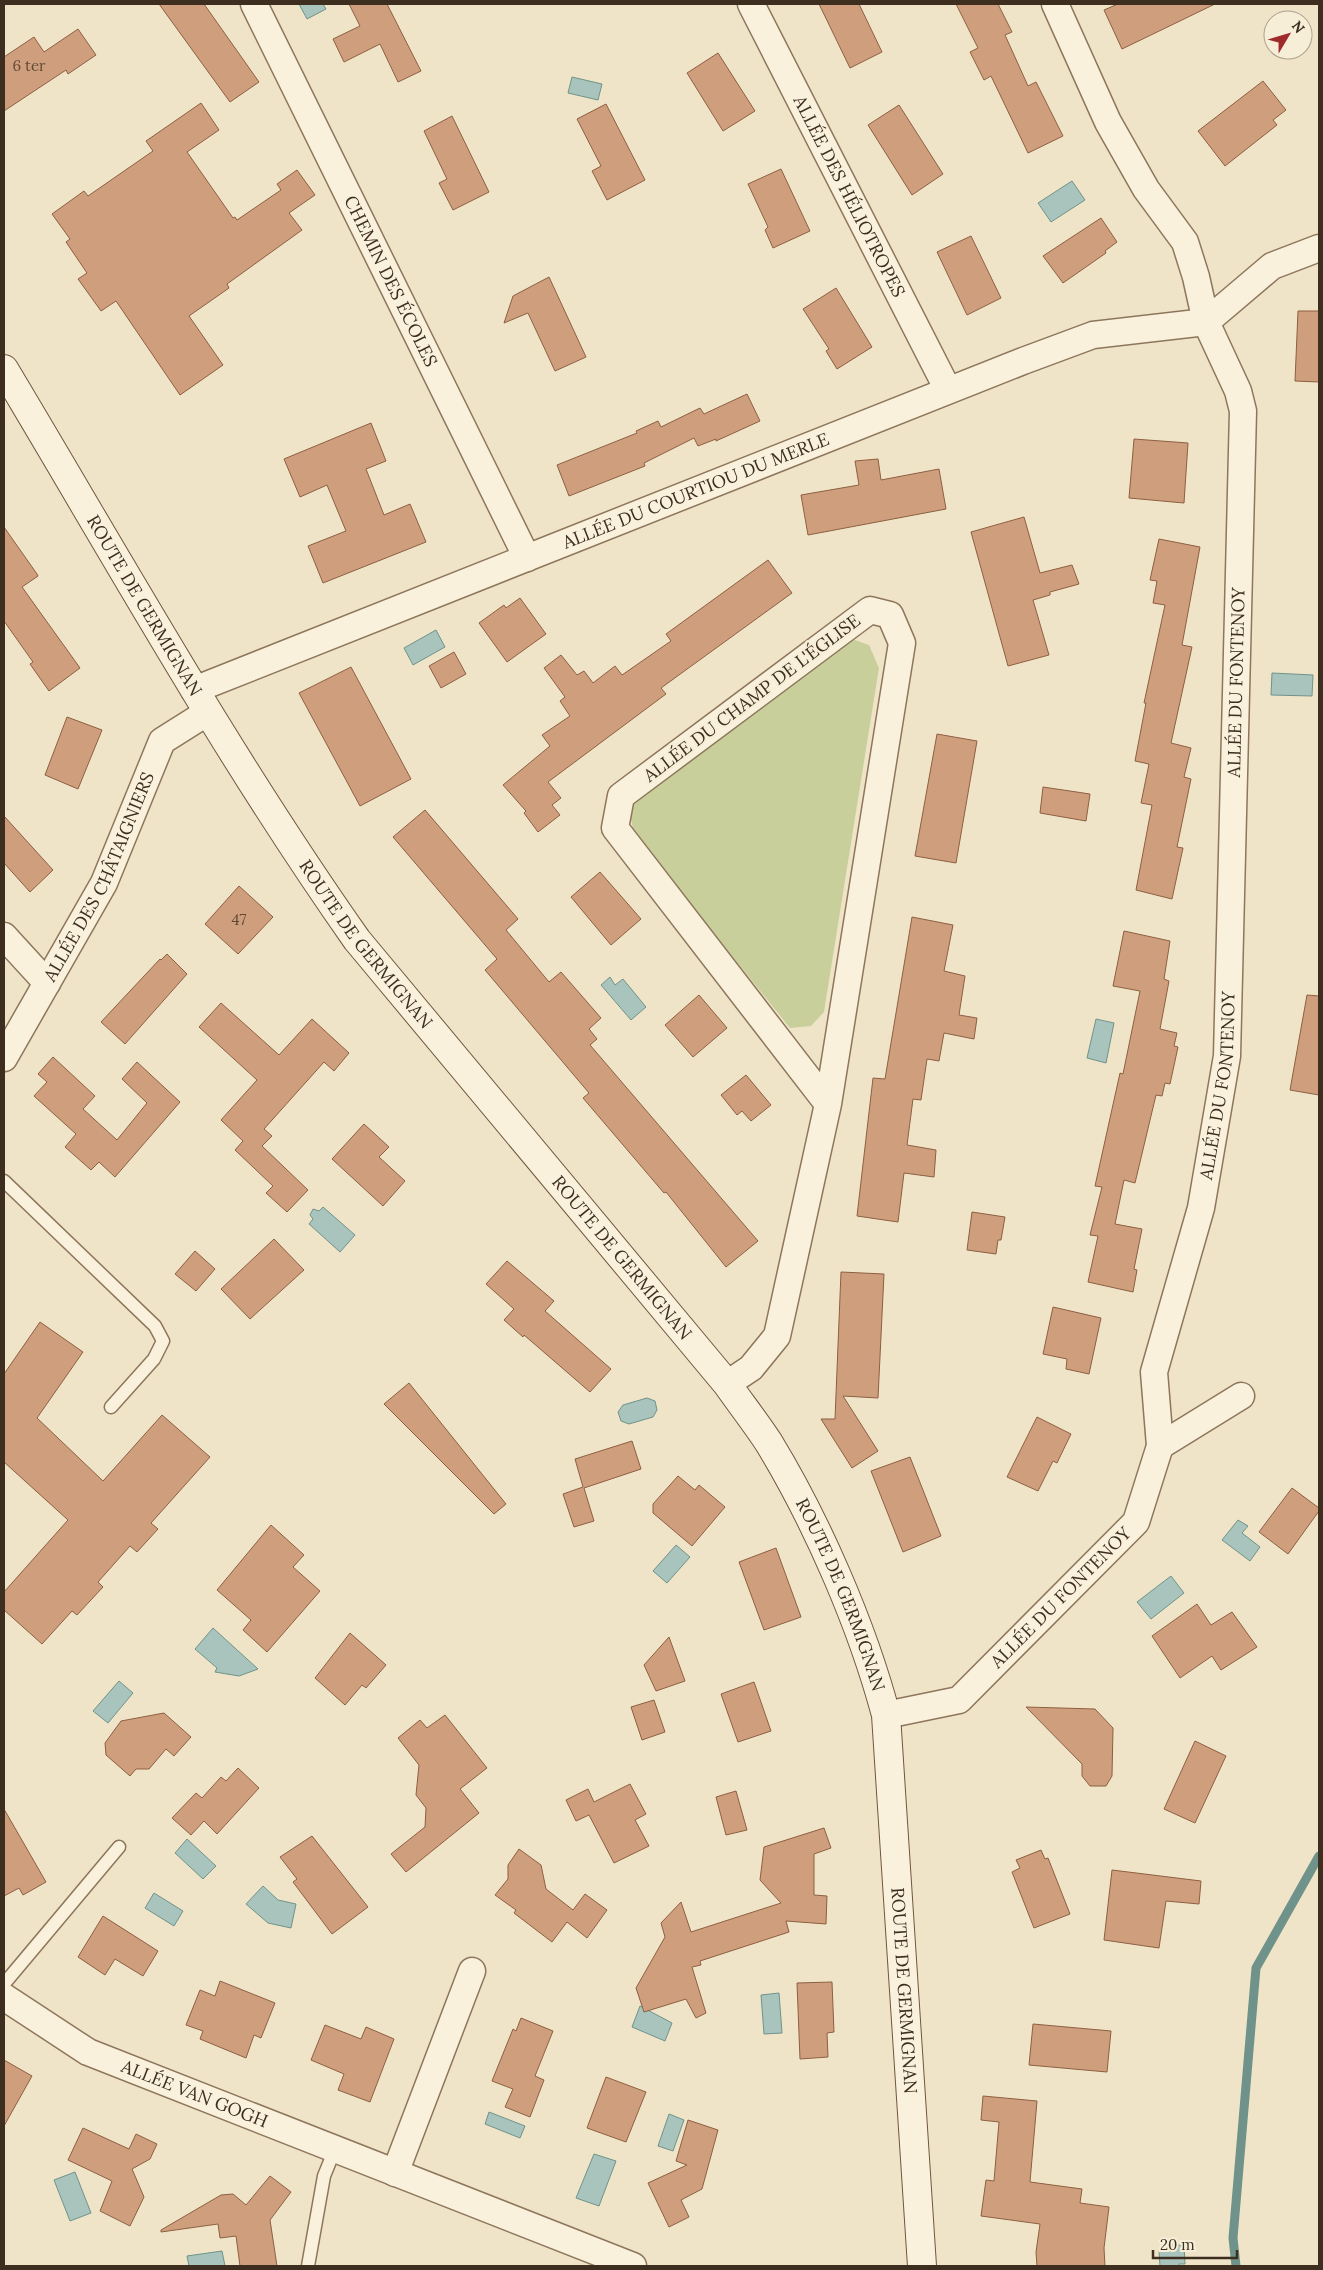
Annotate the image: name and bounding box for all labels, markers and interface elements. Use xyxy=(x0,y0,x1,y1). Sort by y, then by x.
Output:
north arrow xyxy=(1263,10,1313,60)
text: N xyxy=(1288,17,1309,37)
house number: 6 ter xyxy=(12,56,46,75)
street label: ALLÉE DES HÉLIOTROPES xyxy=(788,91,911,301)
street label: CHEMIN DES ÉCOLES xyxy=(339,192,443,370)
street label: ALLÉE DU COURTIOU DU MERLE xyxy=(558,427,832,554)
street label: ROUTE DE GERMIGNAN xyxy=(82,511,208,700)
street label: ALLÉE DU FONTENOY xyxy=(1222,586,1250,779)
street label: ALLÉE DU CHAMP DE L'ÉGLISE xyxy=(638,609,865,787)
street label: ALLÉE DES CHÂTAIGNIERS xyxy=(38,769,159,986)
street label: ROUTE DE GERMIGNAN xyxy=(294,855,438,1033)
house number: 47 xyxy=(231,910,247,929)
street label: ALLÉE DU FONTENOY xyxy=(1194,990,1240,1182)
street label: ROUTE DE GERMIGNAN xyxy=(547,1171,697,1344)
street label: ROUTE DE GERMIGNAN xyxy=(791,1494,891,1694)
street label: ALLÉE DU FONTENOY xyxy=(985,1521,1136,1673)
street label: ROUTE DE GERMIGNAN xyxy=(886,1887,923,2094)
street label: ALLÉE VAN GOGH xyxy=(117,2054,271,2133)
scale bar xyxy=(1153,2228,1237,2260)
text: 20 m xyxy=(1160,2235,1195,2254)

